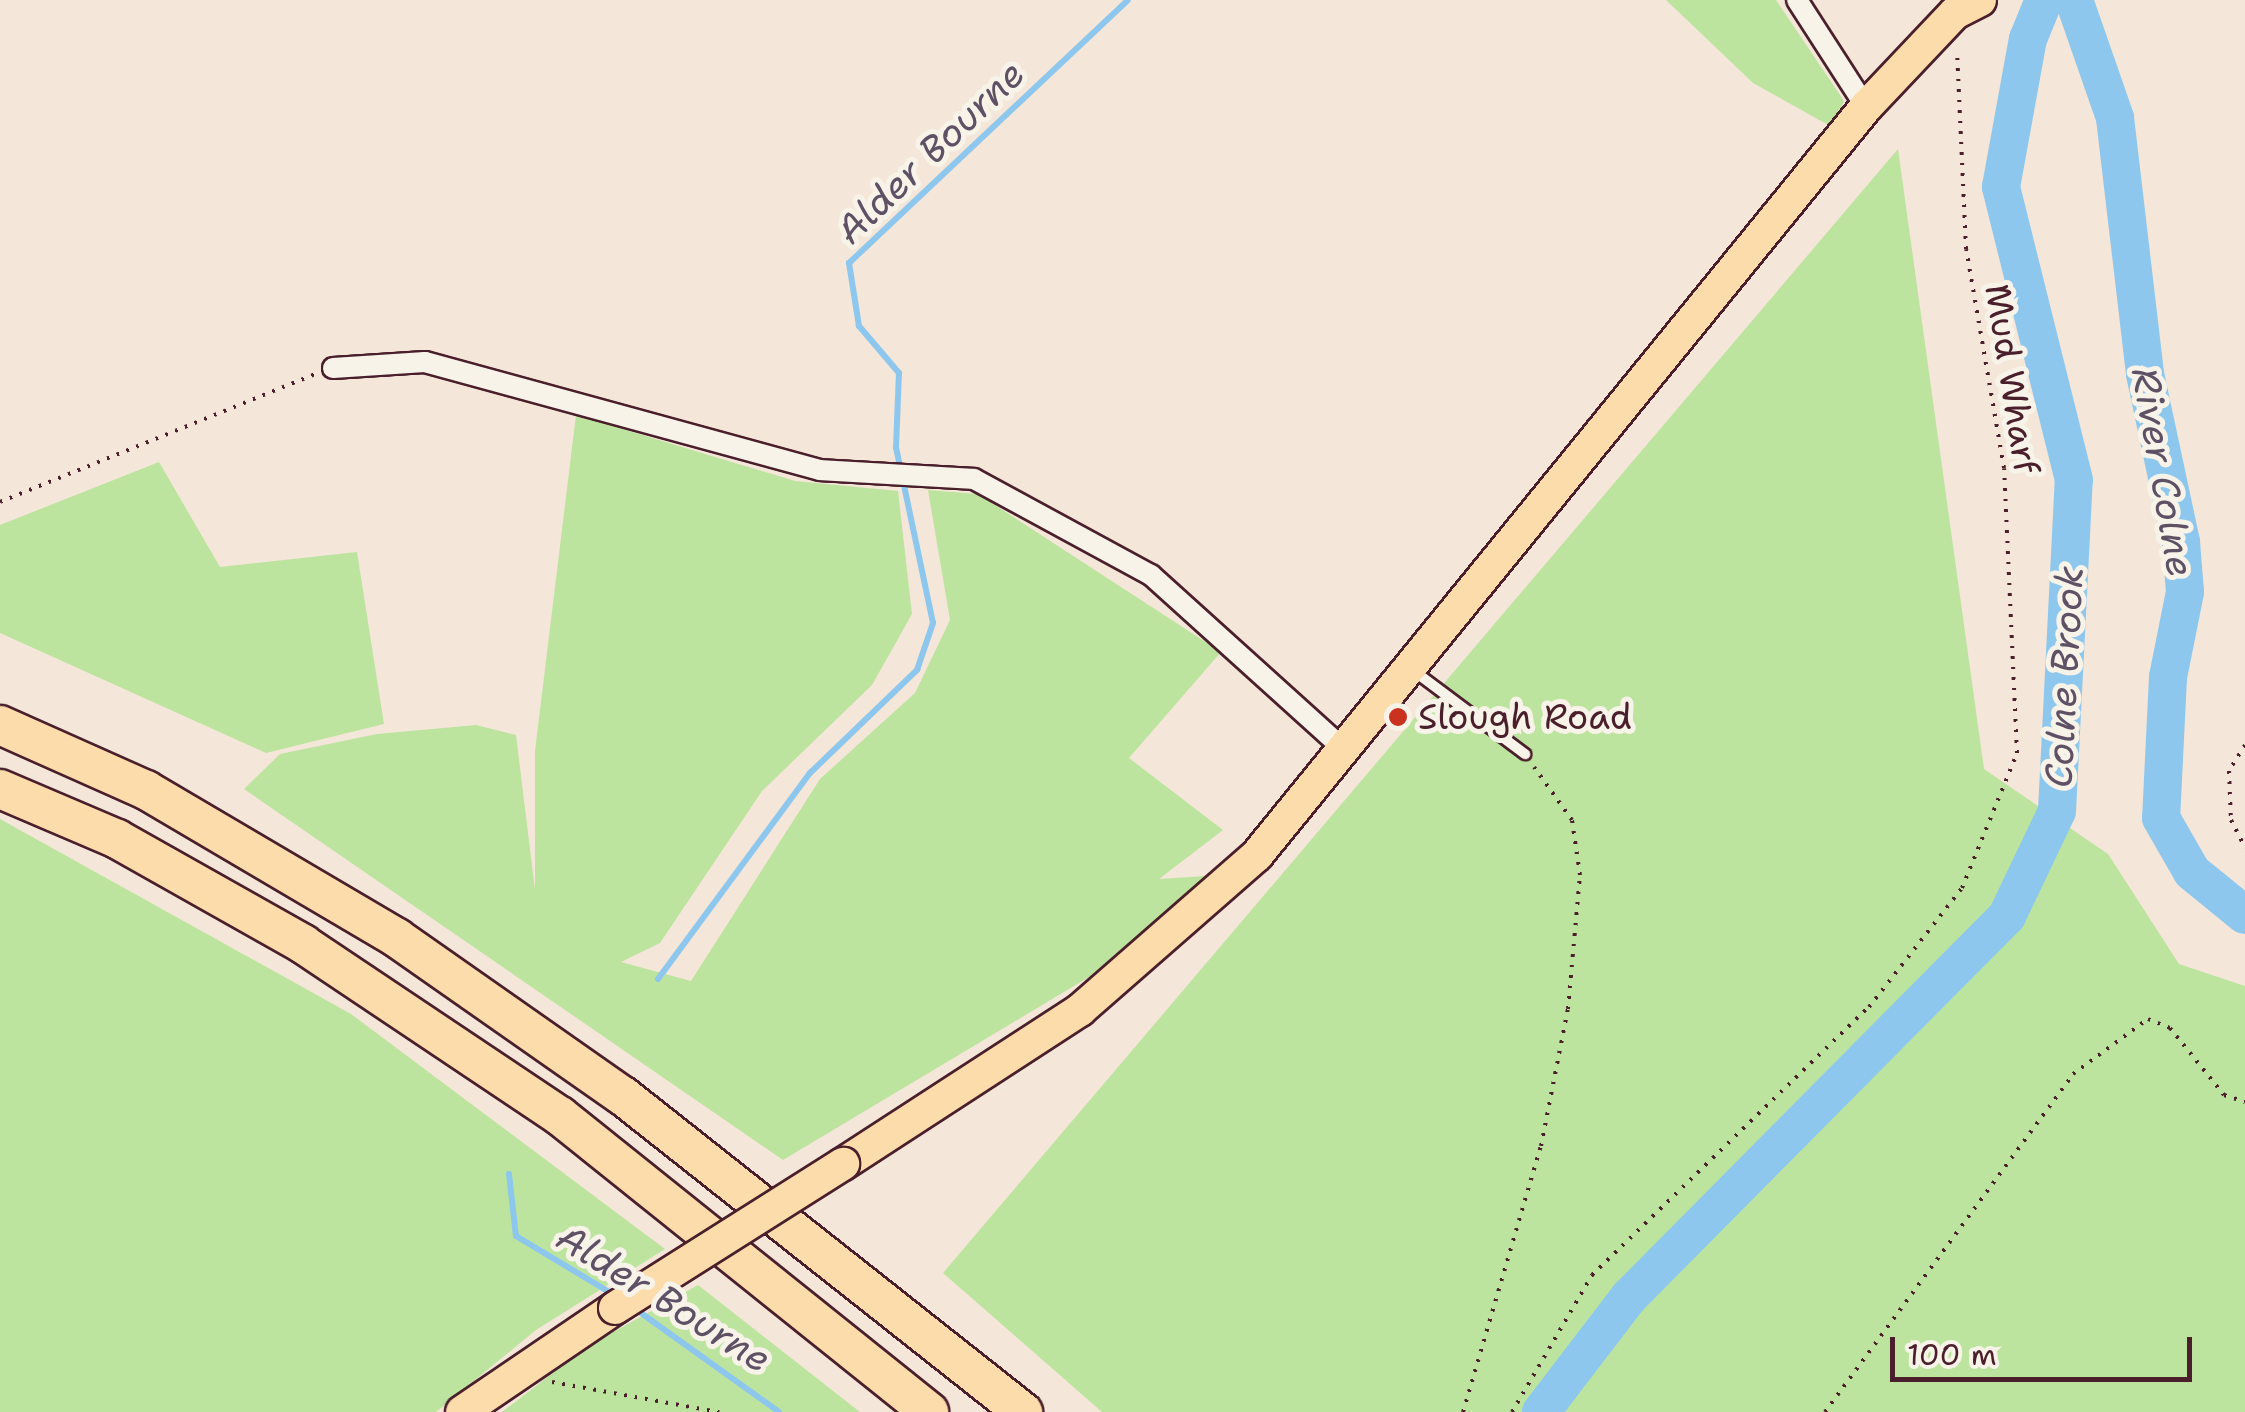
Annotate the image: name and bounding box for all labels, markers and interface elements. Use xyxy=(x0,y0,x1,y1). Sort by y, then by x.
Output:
water label: Alder Bourne xyxy=(826,51,1034,253)
street label: Mud Wharf xyxy=(1976,281,2048,477)
water label: River Colne xyxy=(2122,364,2204,580)
water label: Colne Brook xyxy=(2035,565,2093,789)
place label: Slough Road xyxy=(1418,696,1632,738)
marker: Slough Road xyxy=(1387,706,1409,728)
water label: Alder Bourne xyxy=(548,1214,780,1382)
scale bar xyxy=(1895,1317,2198,1379)
text: 100 m xyxy=(1907,1334,1997,1375)

